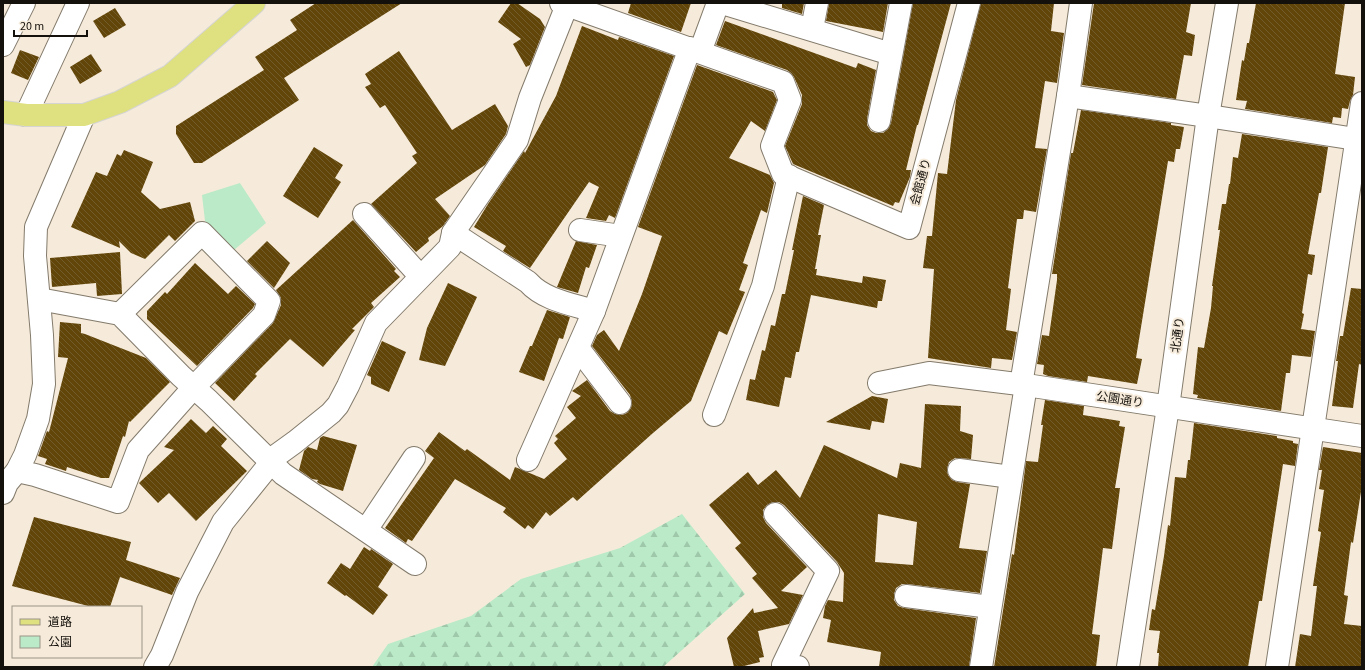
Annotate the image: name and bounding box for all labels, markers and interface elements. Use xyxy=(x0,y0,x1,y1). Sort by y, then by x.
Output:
scale bar xyxy=(14,12,87,38)
text: 20 m xyxy=(20,18,44,35)
street label: 会館通り xyxy=(907,157,935,207)
street label: 北通り xyxy=(1167,316,1189,354)
street label: 公園通り xyxy=(1095,388,1145,412)
legend xyxy=(12,606,142,658)
text: 道路 xyxy=(48,614,72,631)
text: 公園 xyxy=(48,634,72,651)

